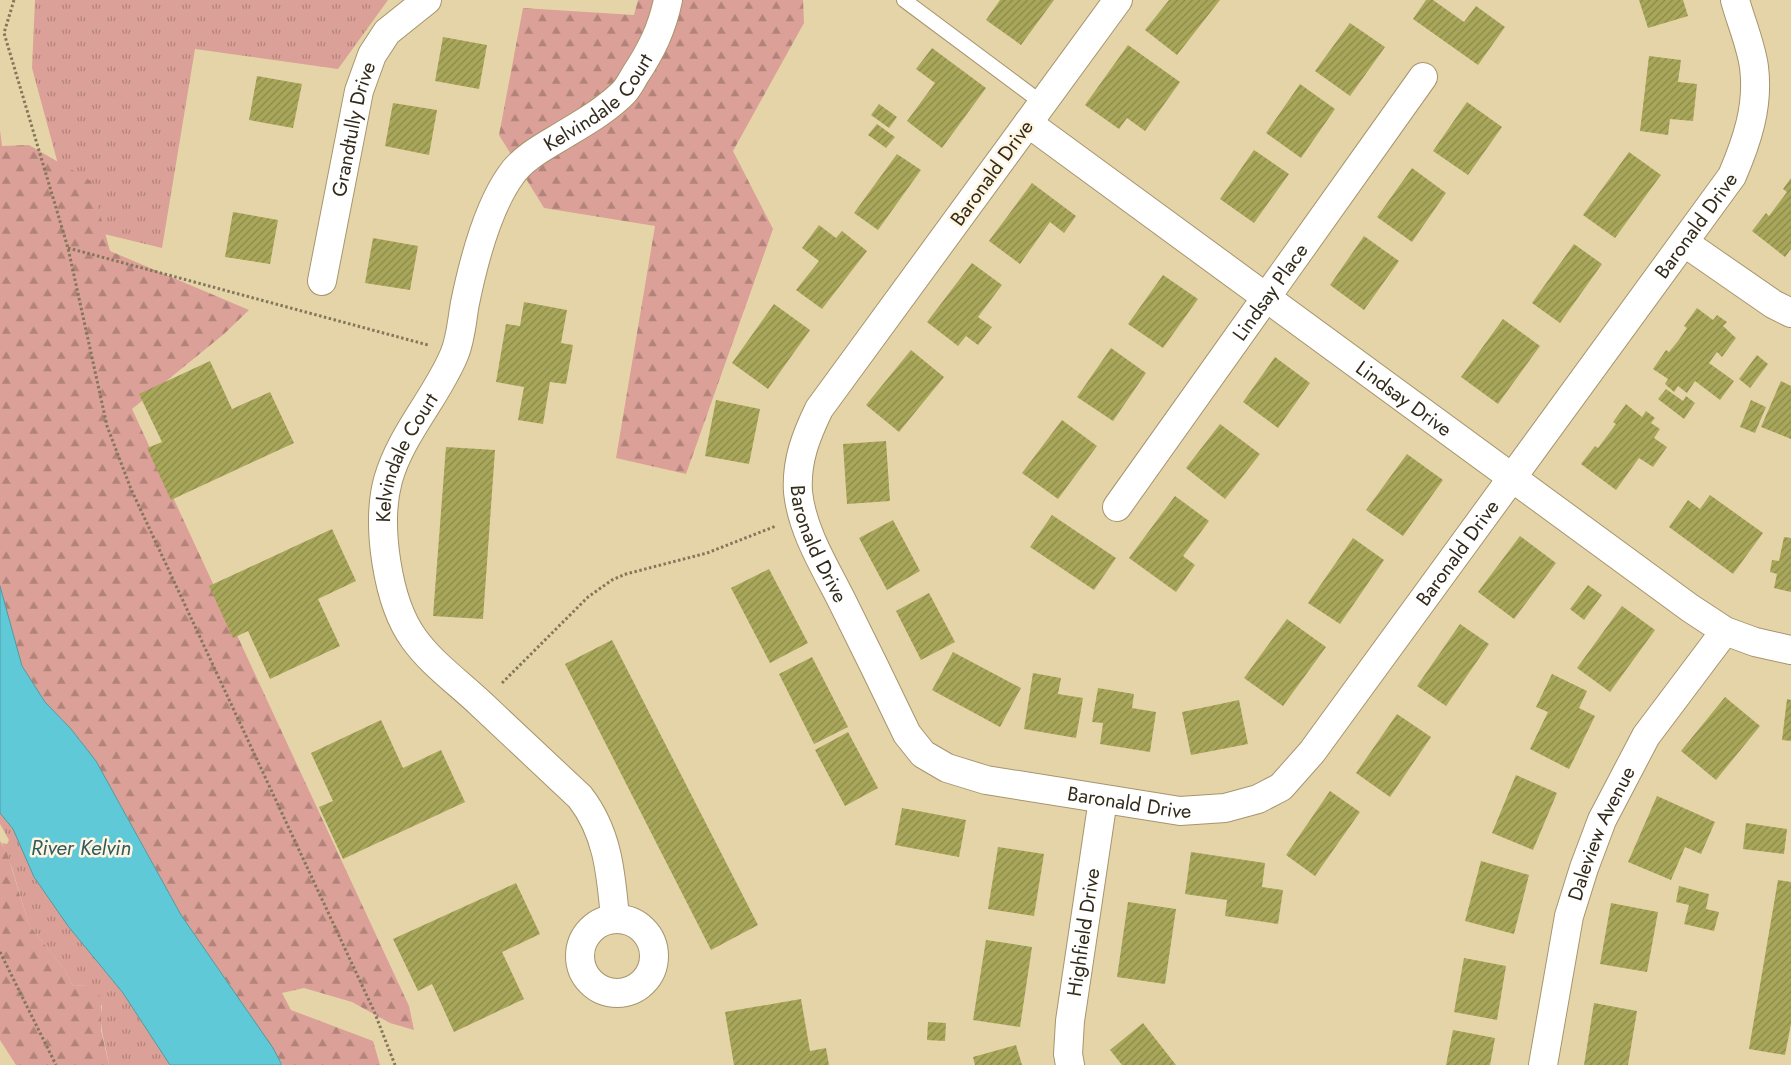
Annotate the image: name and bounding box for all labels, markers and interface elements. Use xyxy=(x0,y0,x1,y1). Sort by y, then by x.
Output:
street label: Kelvindale Court xyxy=(538,48,660,158)
street label: Grandtully Drive xyxy=(324,58,383,199)
street label: Baronald Drive xyxy=(944,114,1040,232)
street label: Baronald Drive xyxy=(1647,166,1745,284)
street label: Lindsay Place xyxy=(1225,237,1315,347)
street label: Lindsay Drive xyxy=(1350,353,1458,443)
street label: Kelvindale Court xyxy=(369,387,445,523)
street label: Baronald Drive xyxy=(783,484,855,608)
street label: Baronald Drive xyxy=(1409,494,1506,612)
street label: Daleview Avenue xyxy=(1560,761,1642,904)
street label: Baronald Drive xyxy=(1065,779,1192,826)
water label: River Kelvin xyxy=(31,833,131,863)
street label: Highfield Drive xyxy=(1059,866,1107,998)

